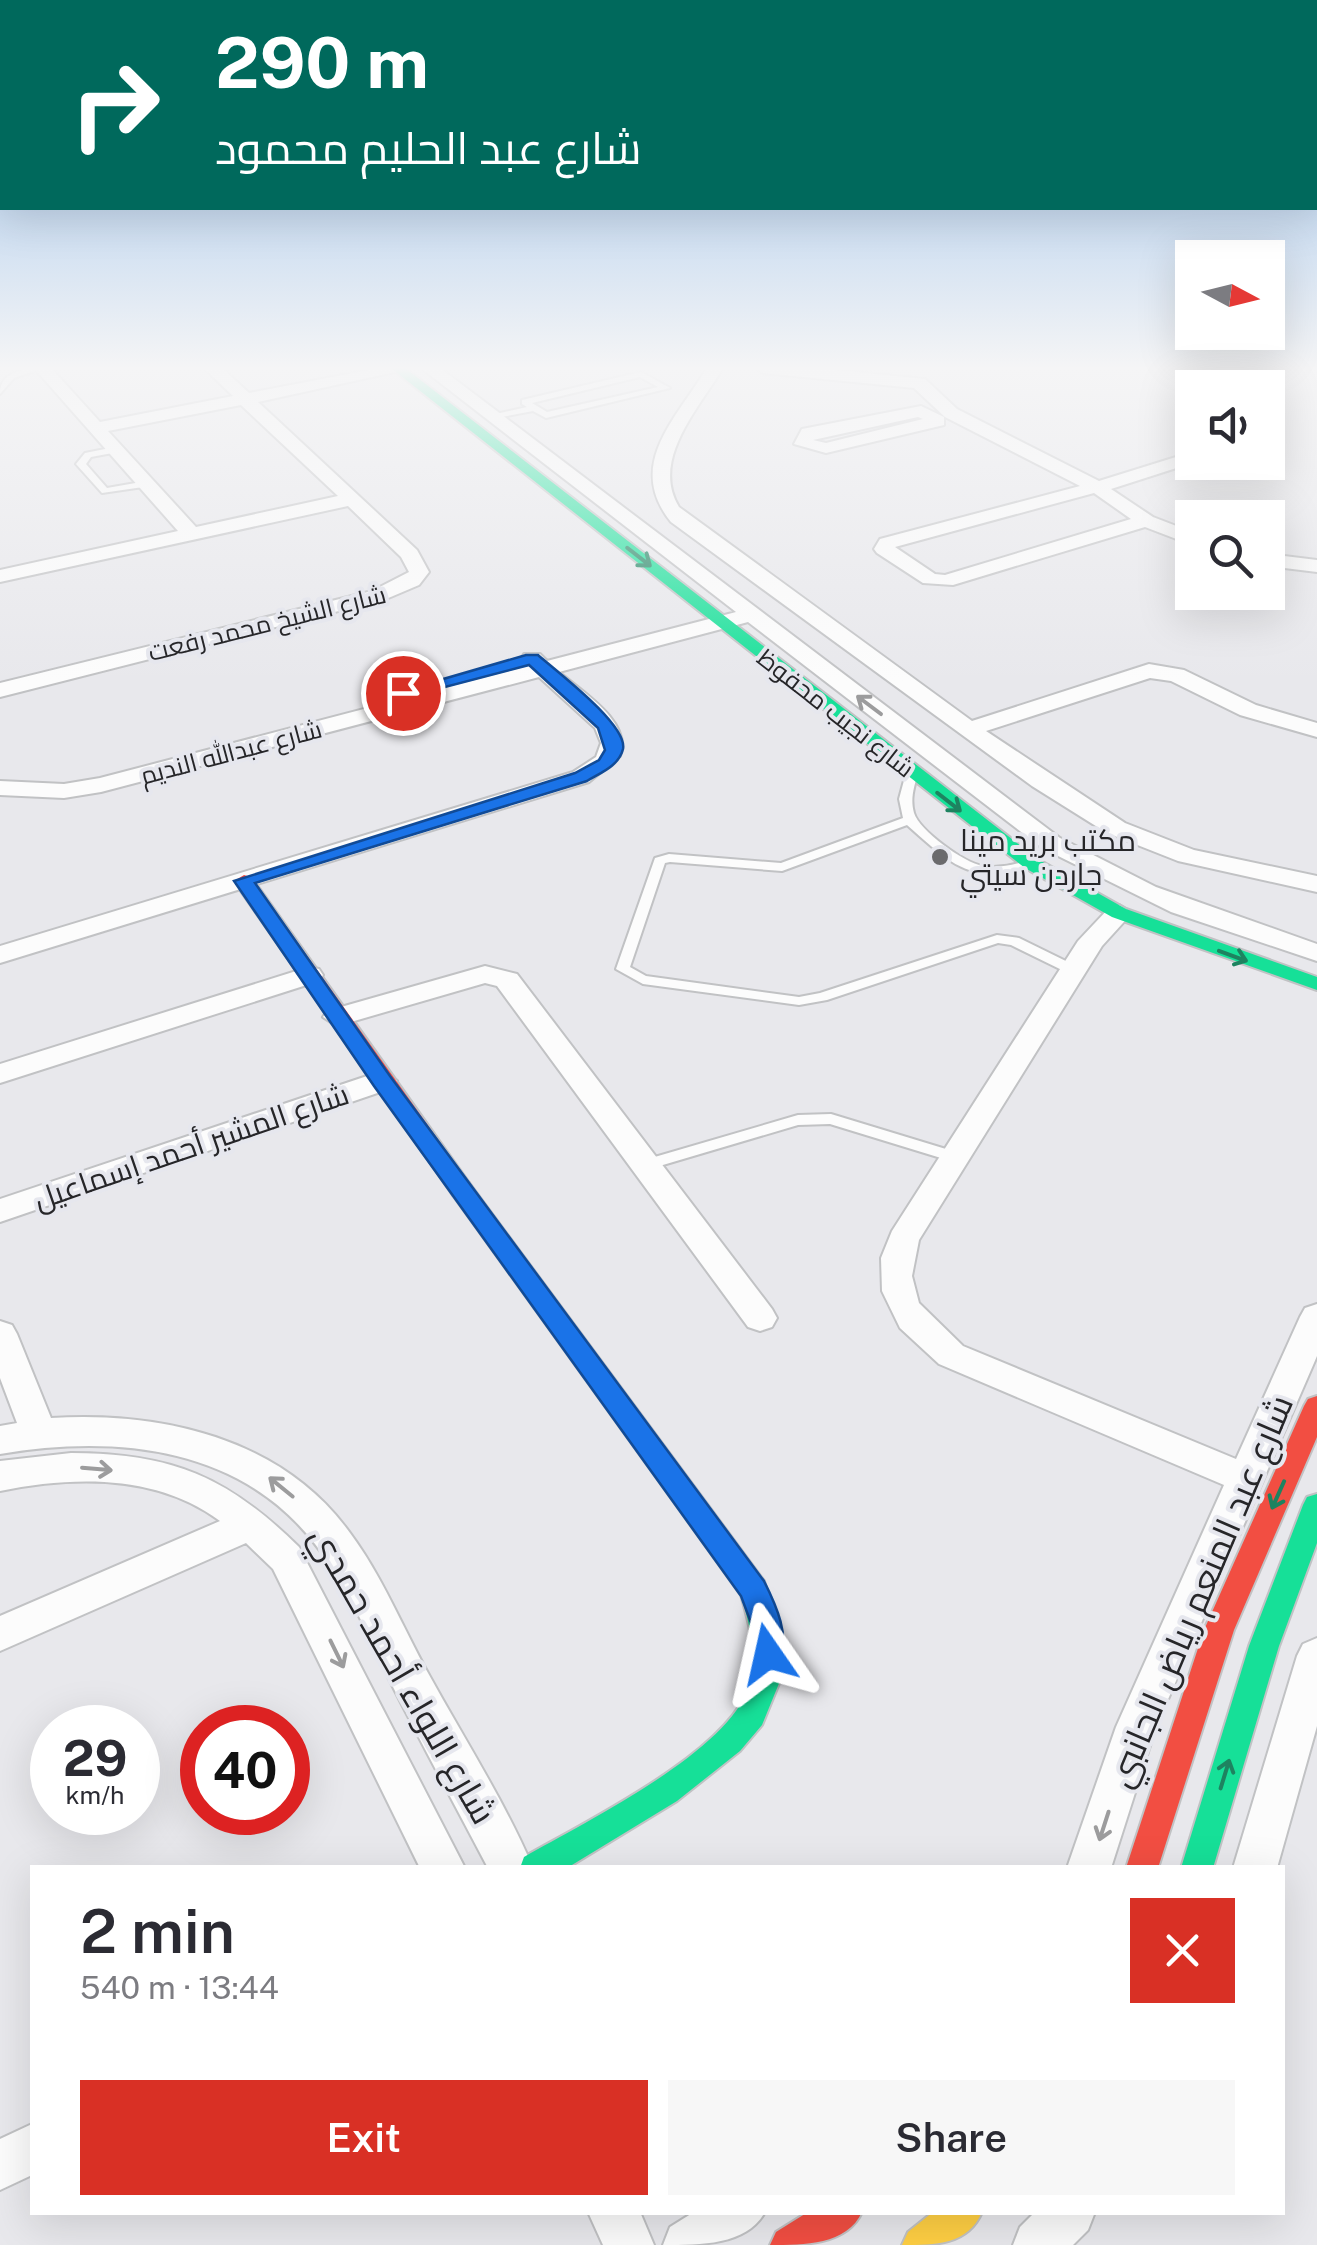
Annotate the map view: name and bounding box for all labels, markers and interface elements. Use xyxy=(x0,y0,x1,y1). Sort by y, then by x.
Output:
text: 290 m xyxy=(215,21,429,104)
icon: right xyxy=(50,40,180,170)
text: شارع عبد الحليم محمود xyxy=(215,121,641,174)
north arrow xyxy=(1175,240,1285,350)
map controls xyxy=(1175,240,1285,610)
button: sound xyxy=(1175,370,1285,480)
button: search xyxy=(1175,500,1285,610)
one-way arrow xyxy=(625,547,652,568)
street label: شارع الشيخ محمد رفعت xyxy=(145,579,390,669)
street label: شارع نجيب محفوظ xyxy=(750,642,920,785)
pin xyxy=(361,651,446,736)
icon: arrive xyxy=(376,666,431,721)
one-way arrow xyxy=(856,695,883,716)
street label: شارع عبدالله النديم xyxy=(137,712,326,794)
one-way arrow xyxy=(935,791,962,812)
place label: مكتب بريد مينا جاردن سيتي xyxy=(960,822,1136,898)
marker: مكتب بريد مينا جاردن سيتي xyxy=(929,846,951,868)
one-way arrow xyxy=(1216,949,1248,967)
street label: شارع المشير أحمد إسماعيل xyxy=(29,1075,354,1220)
street label: شارع عبد المنعم رياض الجانبي xyxy=(1099,1389,1308,1796)
one-way arrow xyxy=(80,1459,112,1478)
one-way arrow xyxy=(268,1476,294,1498)
one-way arrow xyxy=(1268,1480,1286,1510)
street label: شارع اللواء أحمد حمدي xyxy=(295,1519,506,1834)
position arrow xyxy=(716,1602,820,1706)
one-way arrow xyxy=(328,1638,347,1668)
speed limit sign: 40 xyxy=(180,1705,310,1835)
text: 29 xyxy=(63,1728,127,1787)
one-way arrow xyxy=(1217,1759,1235,1790)
text: km/h xyxy=(66,1780,124,1810)
one-way arrow xyxy=(1094,1810,1112,1841)
text: 2 min xyxy=(80,1896,235,1967)
button: close xyxy=(1130,1898,1235,2003)
text: 540 m · 13:44 xyxy=(80,1969,279,2006)
button: Exit xyxy=(80,2080,648,2195)
button: Share xyxy=(668,2080,1235,2195)

